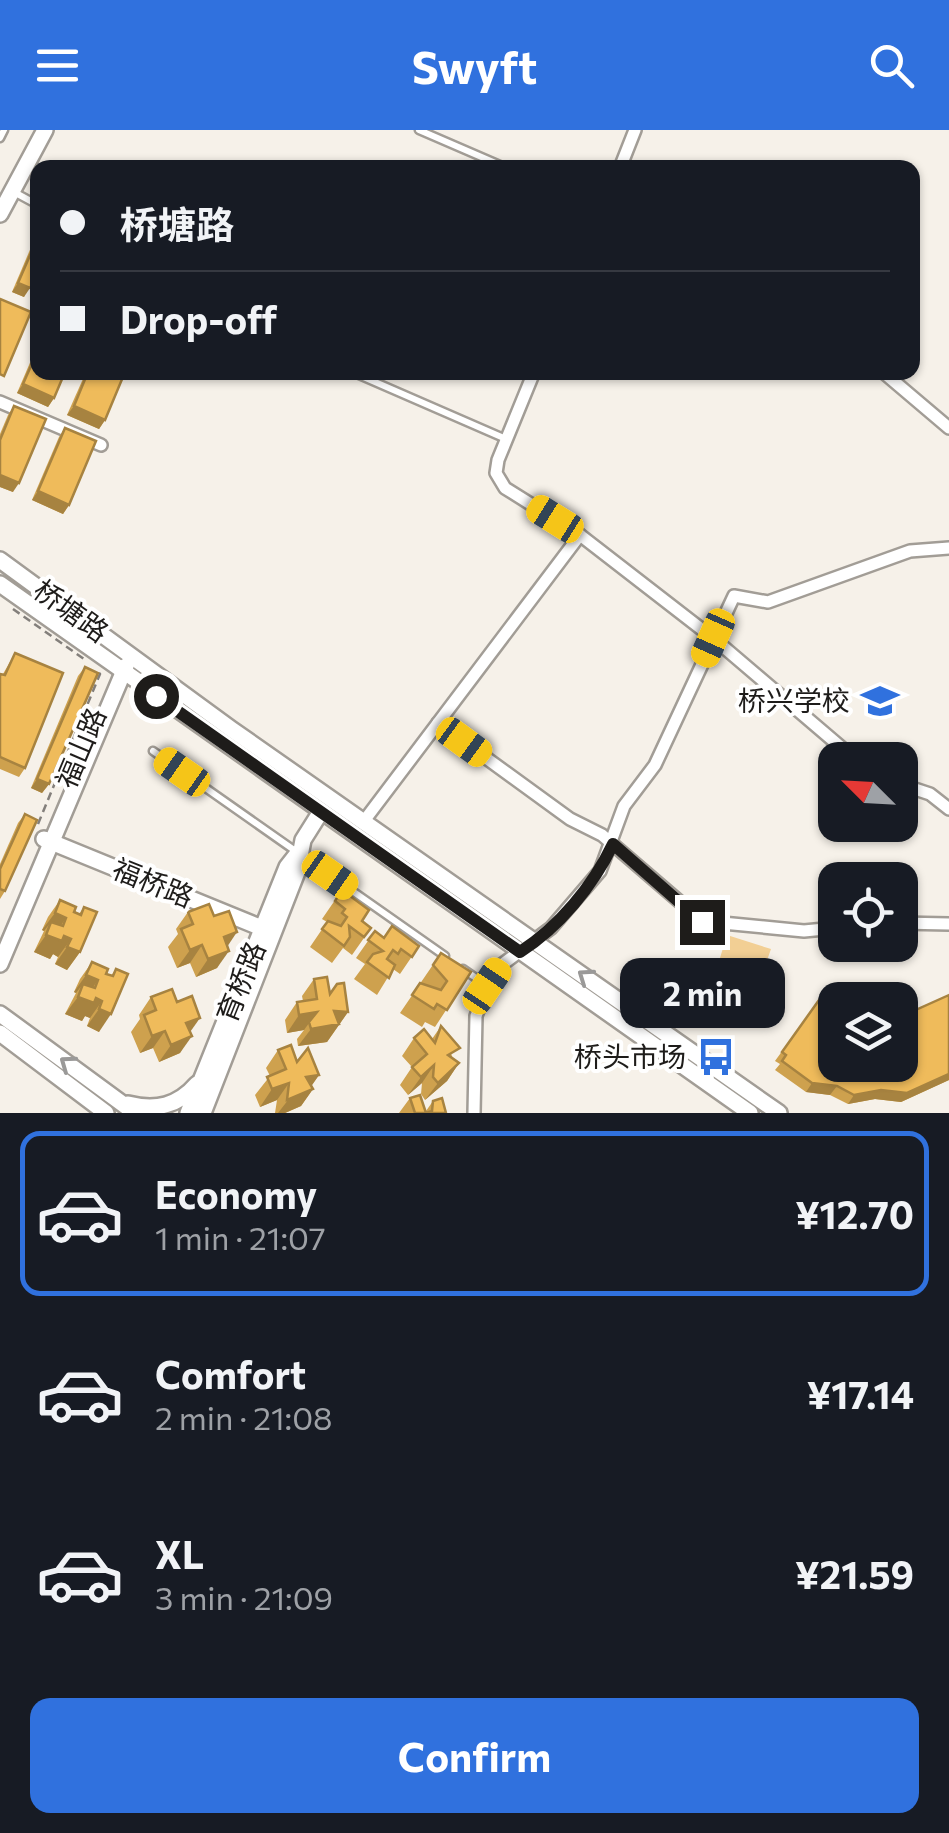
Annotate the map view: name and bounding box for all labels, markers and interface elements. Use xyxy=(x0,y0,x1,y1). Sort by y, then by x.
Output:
icon: menu xyxy=(30,38,85,93)
text: Swyft xyxy=(412,38,537,93)
icon: search xyxy=(864,38,919,93)
text: 桥塘路 xyxy=(120,200,234,247)
text: Drop-off xyxy=(120,295,277,342)
car xyxy=(522,490,588,548)
street label: 桥塘路 xyxy=(28,572,116,649)
car xyxy=(687,604,739,672)
route start xyxy=(134,674,179,719)
school or university icon: 桥兴学校 xyxy=(859,680,901,722)
place label: 桥兴学校 xyxy=(738,683,850,717)
street label: 福山路 xyxy=(48,702,112,793)
car xyxy=(431,712,497,772)
north arrow xyxy=(818,742,918,842)
map controls xyxy=(818,742,918,1082)
car xyxy=(149,743,215,801)
car xyxy=(297,846,363,904)
street label: 福桥路 xyxy=(108,851,199,914)
button: locate xyxy=(818,862,918,962)
route end xyxy=(680,900,725,945)
street label: 育桥路 xyxy=(209,936,272,1027)
car xyxy=(458,953,516,1019)
callout: 2 min xyxy=(620,957,784,1027)
one-way arrow xyxy=(578,970,596,988)
text: 2 min xyxy=(663,973,742,1013)
button: layers xyxy=(818,982,918,1082)
bus stop icon: 桥头市场 xyxy=(695,1036,737,1078)
place label: 桥头市场 xyxy=(574,1039,686,1073)
one-way arrow xyxy=(60,1058,78,1075)
icon: car xyxy=(35,1169,125,1259)
text: Economy xyxy=(155,1170,317,1217)
text: ¥12.70 xyxy=(795,1190,914,1237)
text: 1 min · 21:07 xyxy=(155,1217,326,1257)
icon: car xyxy=(35,1349,125,1439)
text: Comfort xyxy=(155,1350,306,1397)
text: ¥17.14 xyxy=(807,1370,914,1417)
text: 2 min · 21:08 xyxy=(155,1397,332,1437)
icon: car xyxy=(35,1529,125,1619)
text: XL xyxy=(155,1530,204,1577)
text: ¥21.59 xyxy=(795,1550,914,1597)
text: 3 min · 21:09 xyxy=(155,1577,333,1617)
button: Confirm xyxy=(30,1698,919,1813)

